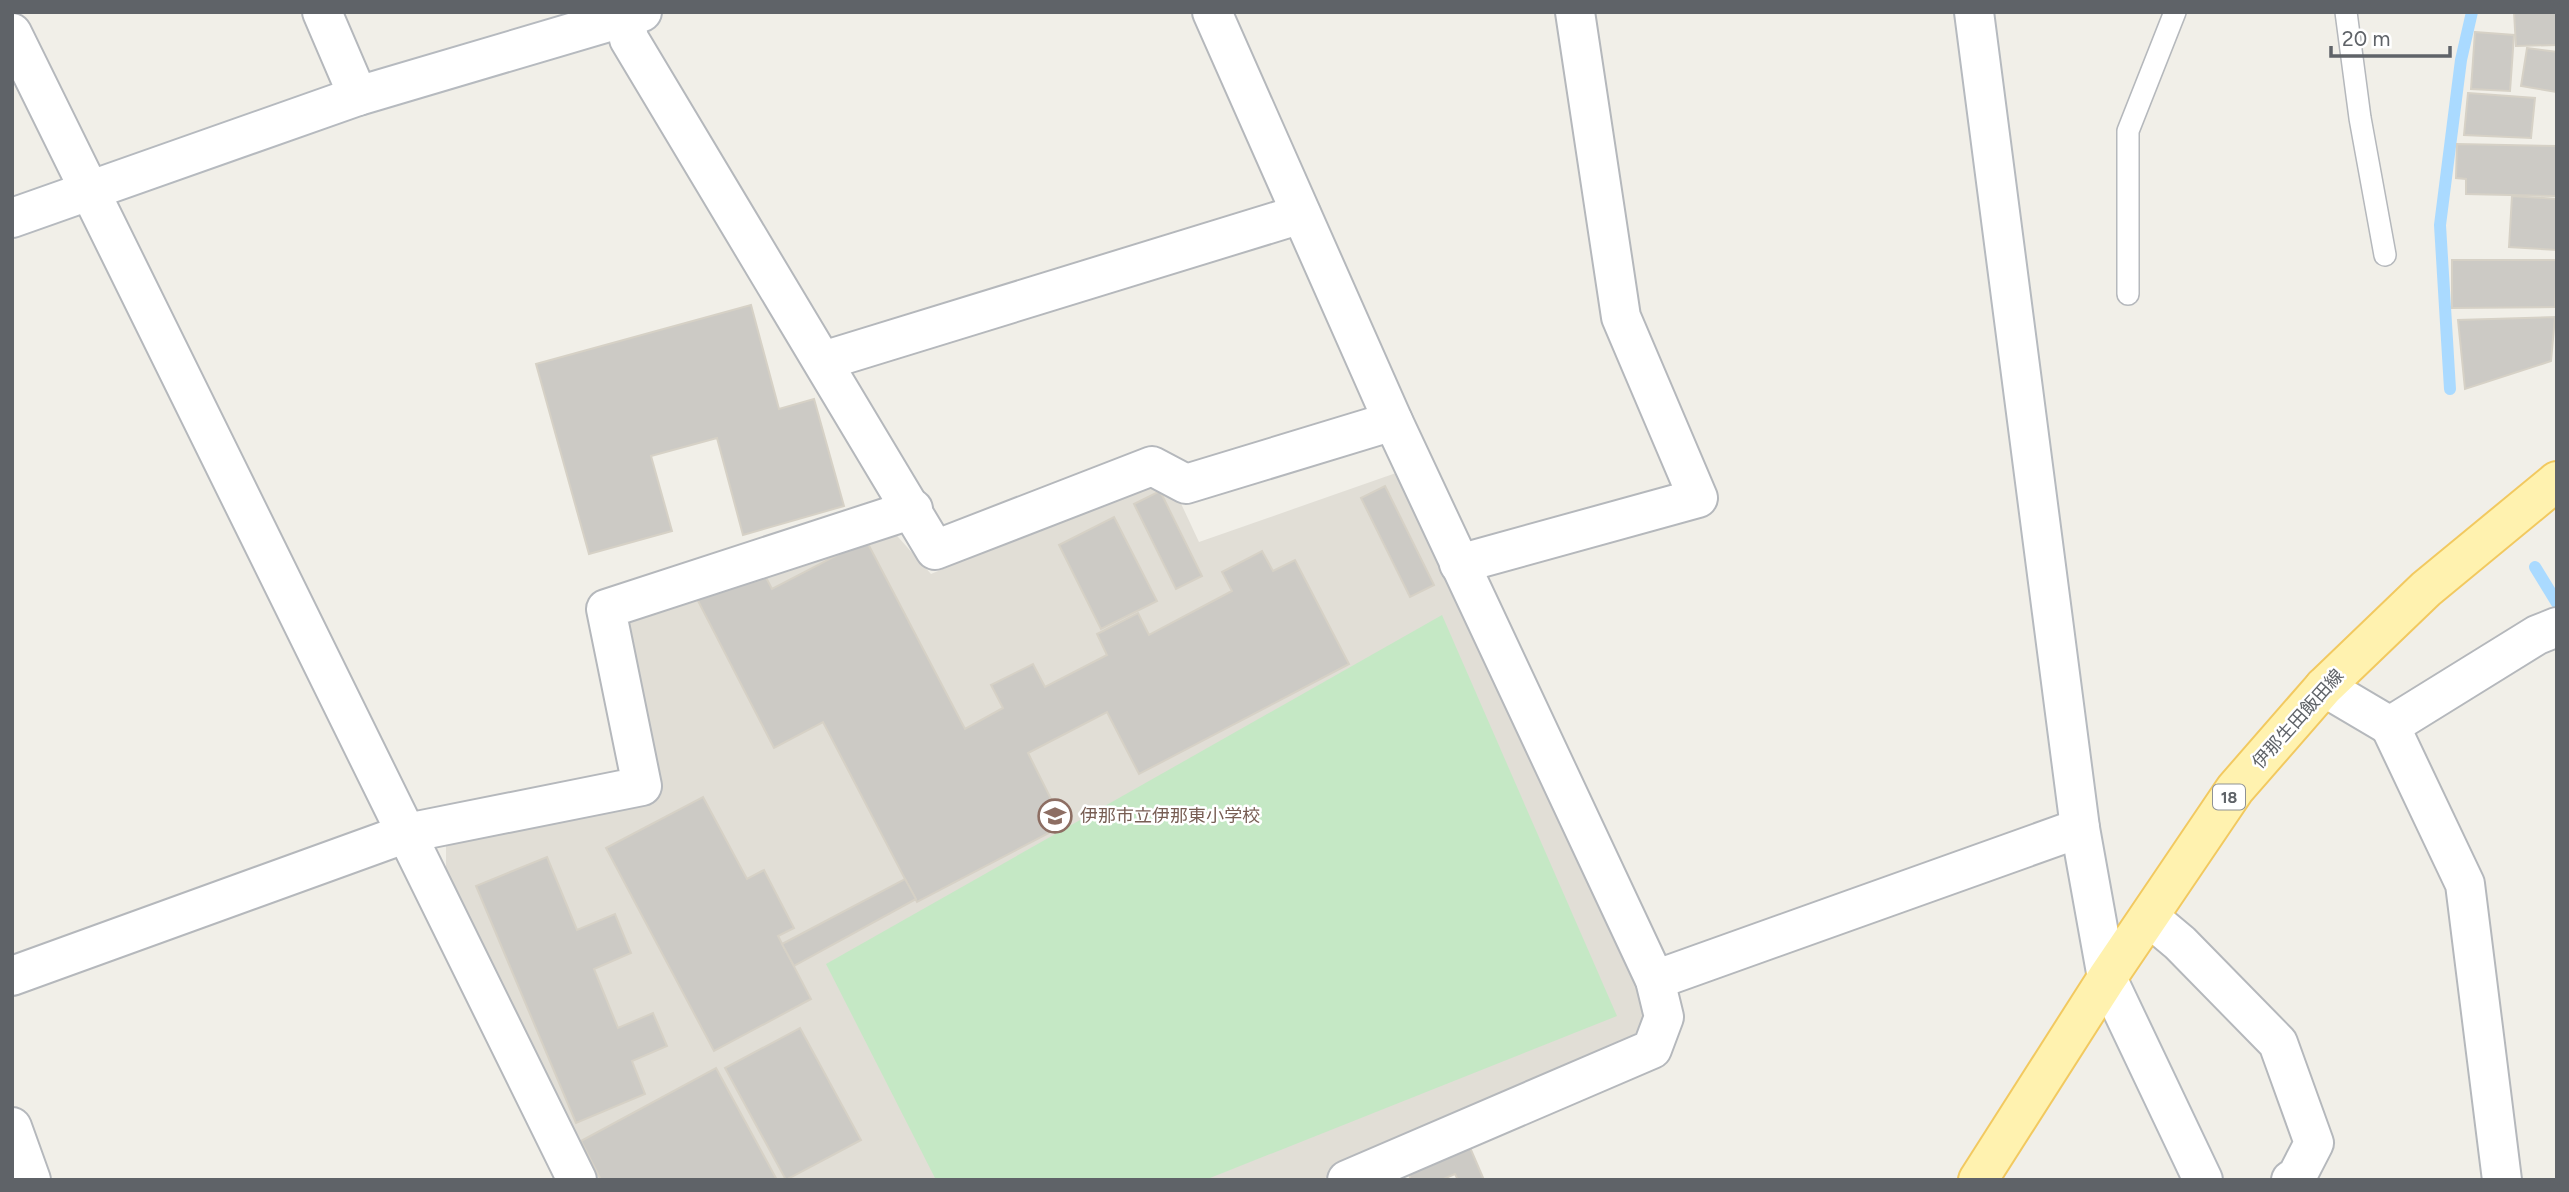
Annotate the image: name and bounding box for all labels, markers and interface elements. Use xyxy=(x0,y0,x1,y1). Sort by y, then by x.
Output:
scale bar xyxy=(2331,14,2450,58)
text: 20 m xyxy=(2342,26,2390,51)
street label: 伊那生田飯田線 xyxy=(2248,665,2348,773)
road number: 18 xyxy=(2213,784,2245,810)
school or university icon: 伊那市立伊那東小学校 xyxy=(1036,797,1074,835)
place label: 伊那市立伊那東小学校 xyxy=(1080,805,1260,827)

